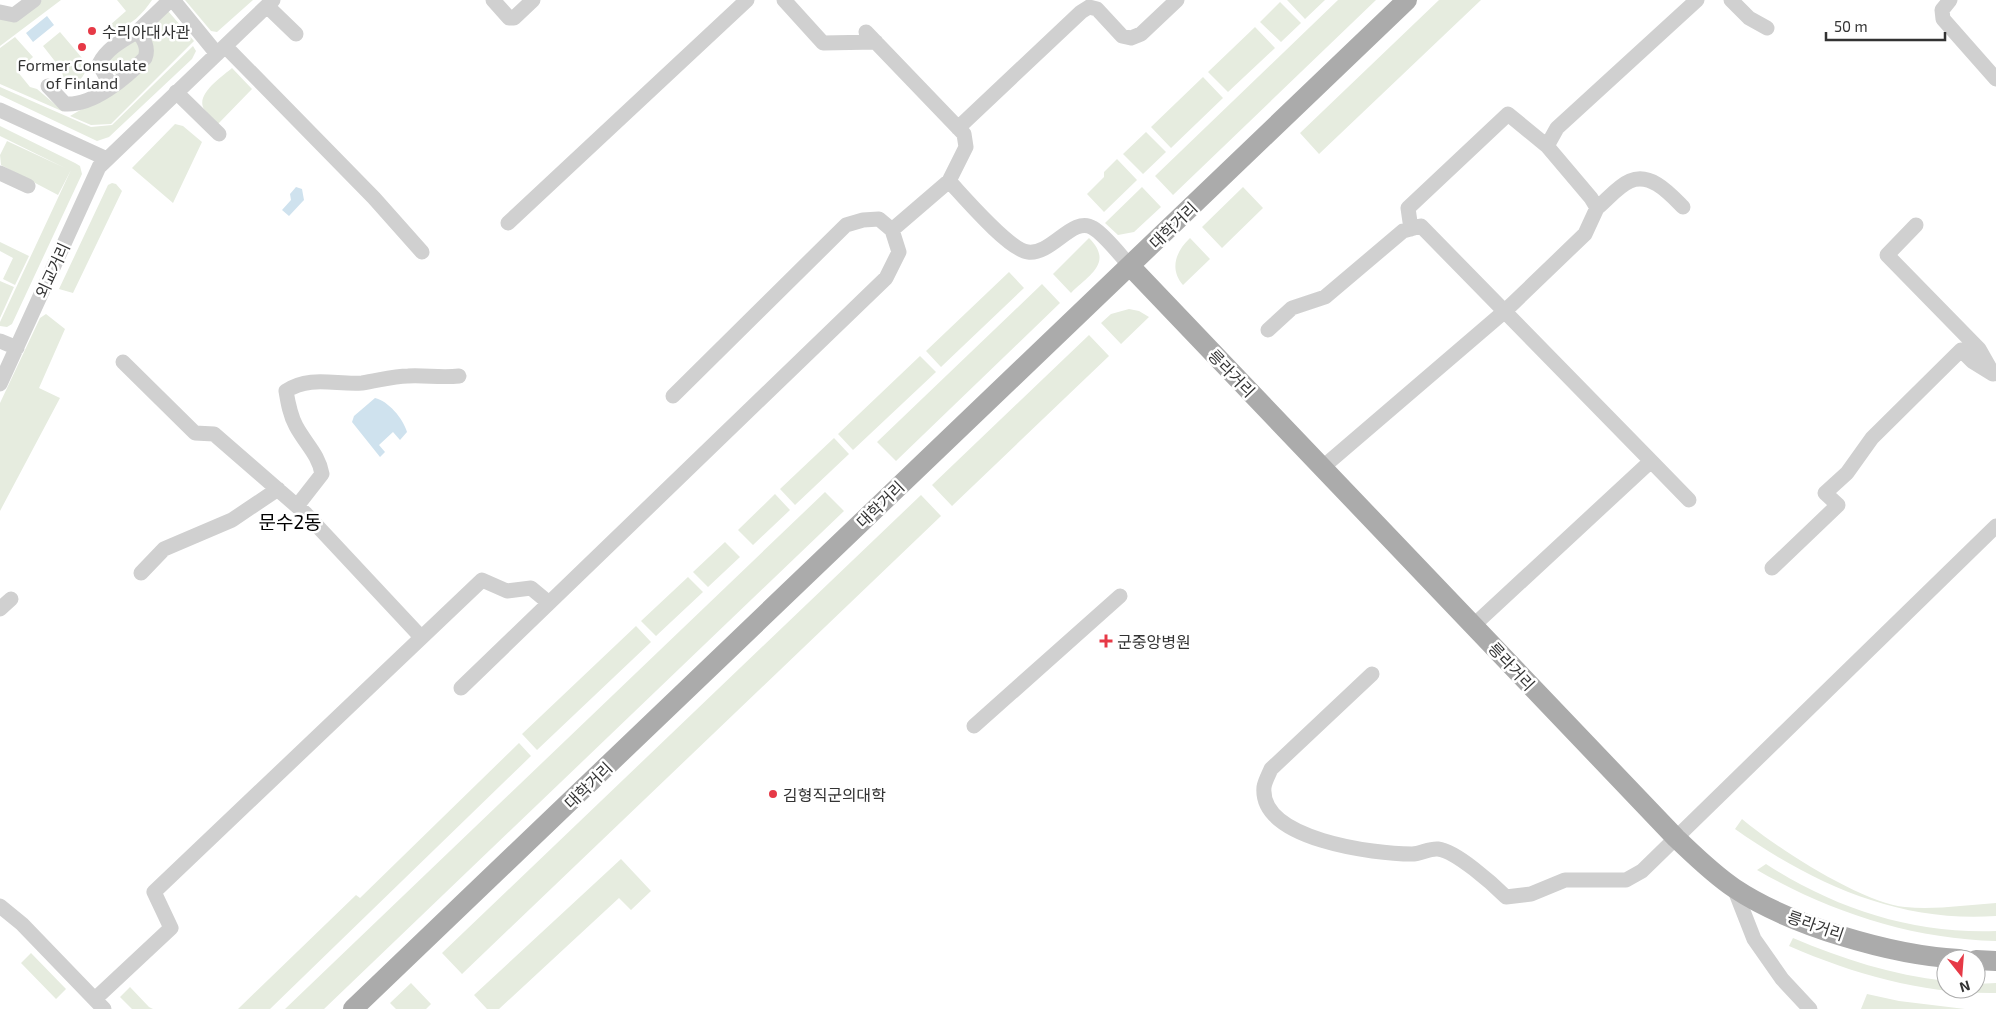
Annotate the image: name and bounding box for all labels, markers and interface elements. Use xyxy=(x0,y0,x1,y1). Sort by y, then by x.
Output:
scale bar xyxy=(1826,10,1945,42)
text: 50 m xyxy=(1834,17,1868,35)
place label: 수리아대사관 xyxy=(102,22,191,41)
marker: 수리아대사관 xyxy=(86,25,98,37)
marker: Former Consulate of Finland xyxy=(76,41,88,53)
place label: Former Consulate of Finland xyxy=(17,55,147,92)
street label: 대학거리 xyxy=(1145,198,1201,252)
street label: 외교거리 xyxy=(31,239,73,301)
street label: 릉라거리 xyxy=(1205,345,1259,401)
street label: 대학거리 xyxy=(852,477,908,531)
district label: 문수2동 xyxy=(258,510,322,533)
place label: 군중앙병원 xyxy=(1117,632,1191,651)
marker: 군중앙병원 xyxy=(1099,634,1113,648)
street label: 릉라거리 xyxy=(1485,638,1539,694)
street label: 대학거리 xyxy=(560,758,616,812)
place label: 김형직군의대학 xyxy=(783,785,886,804)
marker: 김형직군의대학 xyxy=(767,788,779,800)
street label: 릉라거리 xyxy=(1785,906,1847,944)
north arrow xyxy=(1936,949,1986,999)
text: N xyxy=(1958,977,1972,997)

